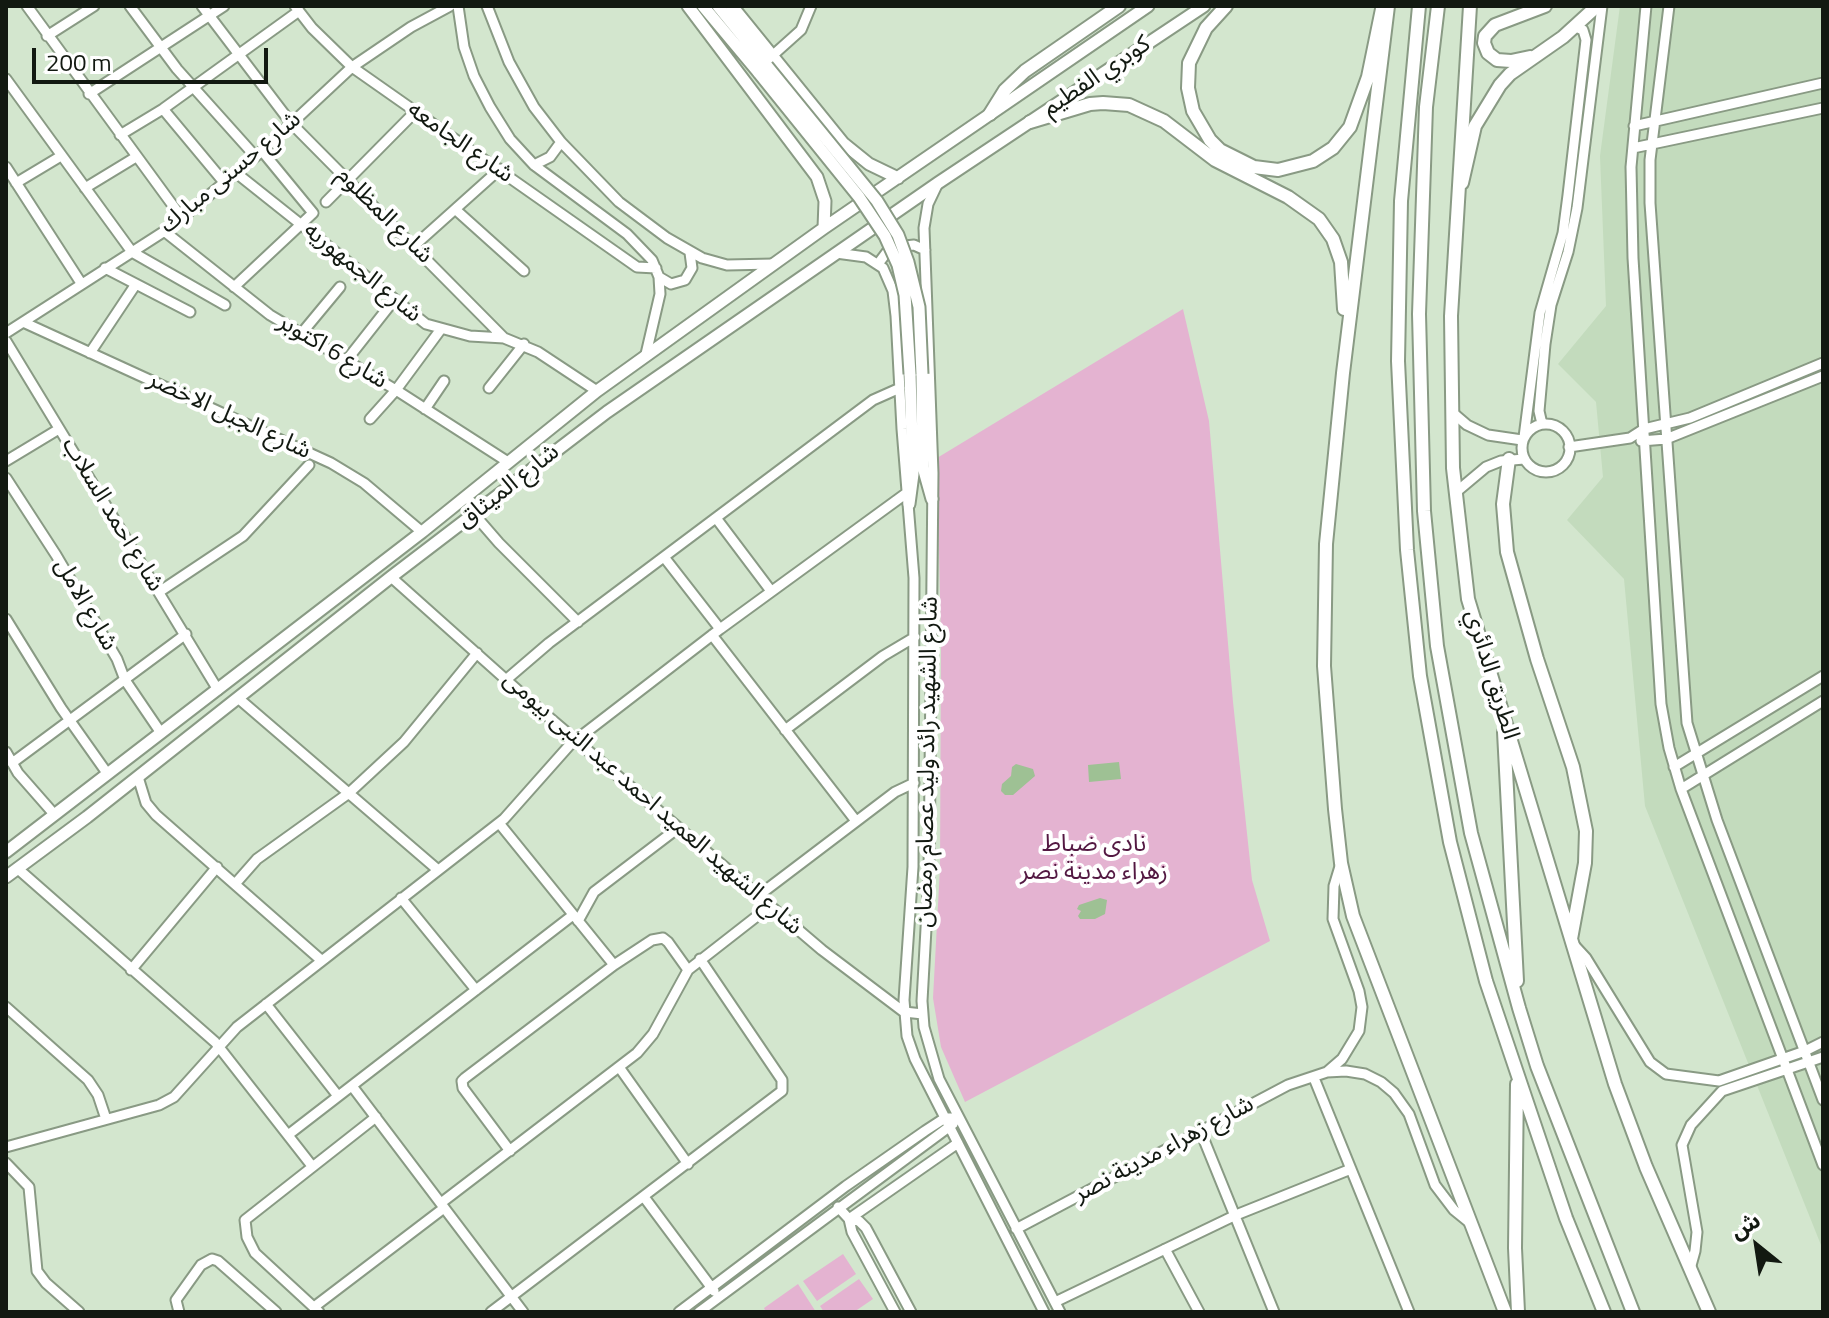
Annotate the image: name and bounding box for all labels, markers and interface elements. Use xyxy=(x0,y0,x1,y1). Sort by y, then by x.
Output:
street label: كوبري الفطيم xyxy=(1038,30,1156,124)
scale bar xyxy=(36,32,272,82)
text: 200 m xyxy=(46,44,112,80)
street label: شارع الجامعه xyxy=(401,96,519,190)
street label: شارع حسنى مبارك xyxy=(155,106,307,240)
street label: شارع المظلوم xyxy=(330,162,438,270)
street label: شارع الجمهوريه xyxy=(297,217,427,329)
street label: شارع 6 اكتوبر xyxy=(272,308,392,396)
street label: شارع الجبل الاخضر xyxy=(143,366,315,466)
street label: شارع احمد السلاب xyxy=(55,433,169,597)
street label: شارع الميثاق xyxy=(452,438,566,536)
street label: شارع الامل xyxy=(47,554,123,656)
street label: شارع الشهيد رائد وليد عصام رمضان xyxy=(911,596,945,928)
street label: الطريق الدائري xyxy=(1458,607,1524,743)
street label: شارع الشهيد العميد احمد عبد النبى بيومى xyxy=(496,666,808,942)
park label: نادى ضباط زهراء مدينة نصر xyxy=(1020,831,1168,887)
street label: شارع زهراء مدينة نصر xyxy=(1069,1090,1259,1210)
text: ش xyxy=(1723,1203,1767,1247)
north arrow xyxy=(1717,1206,1797,1286)

